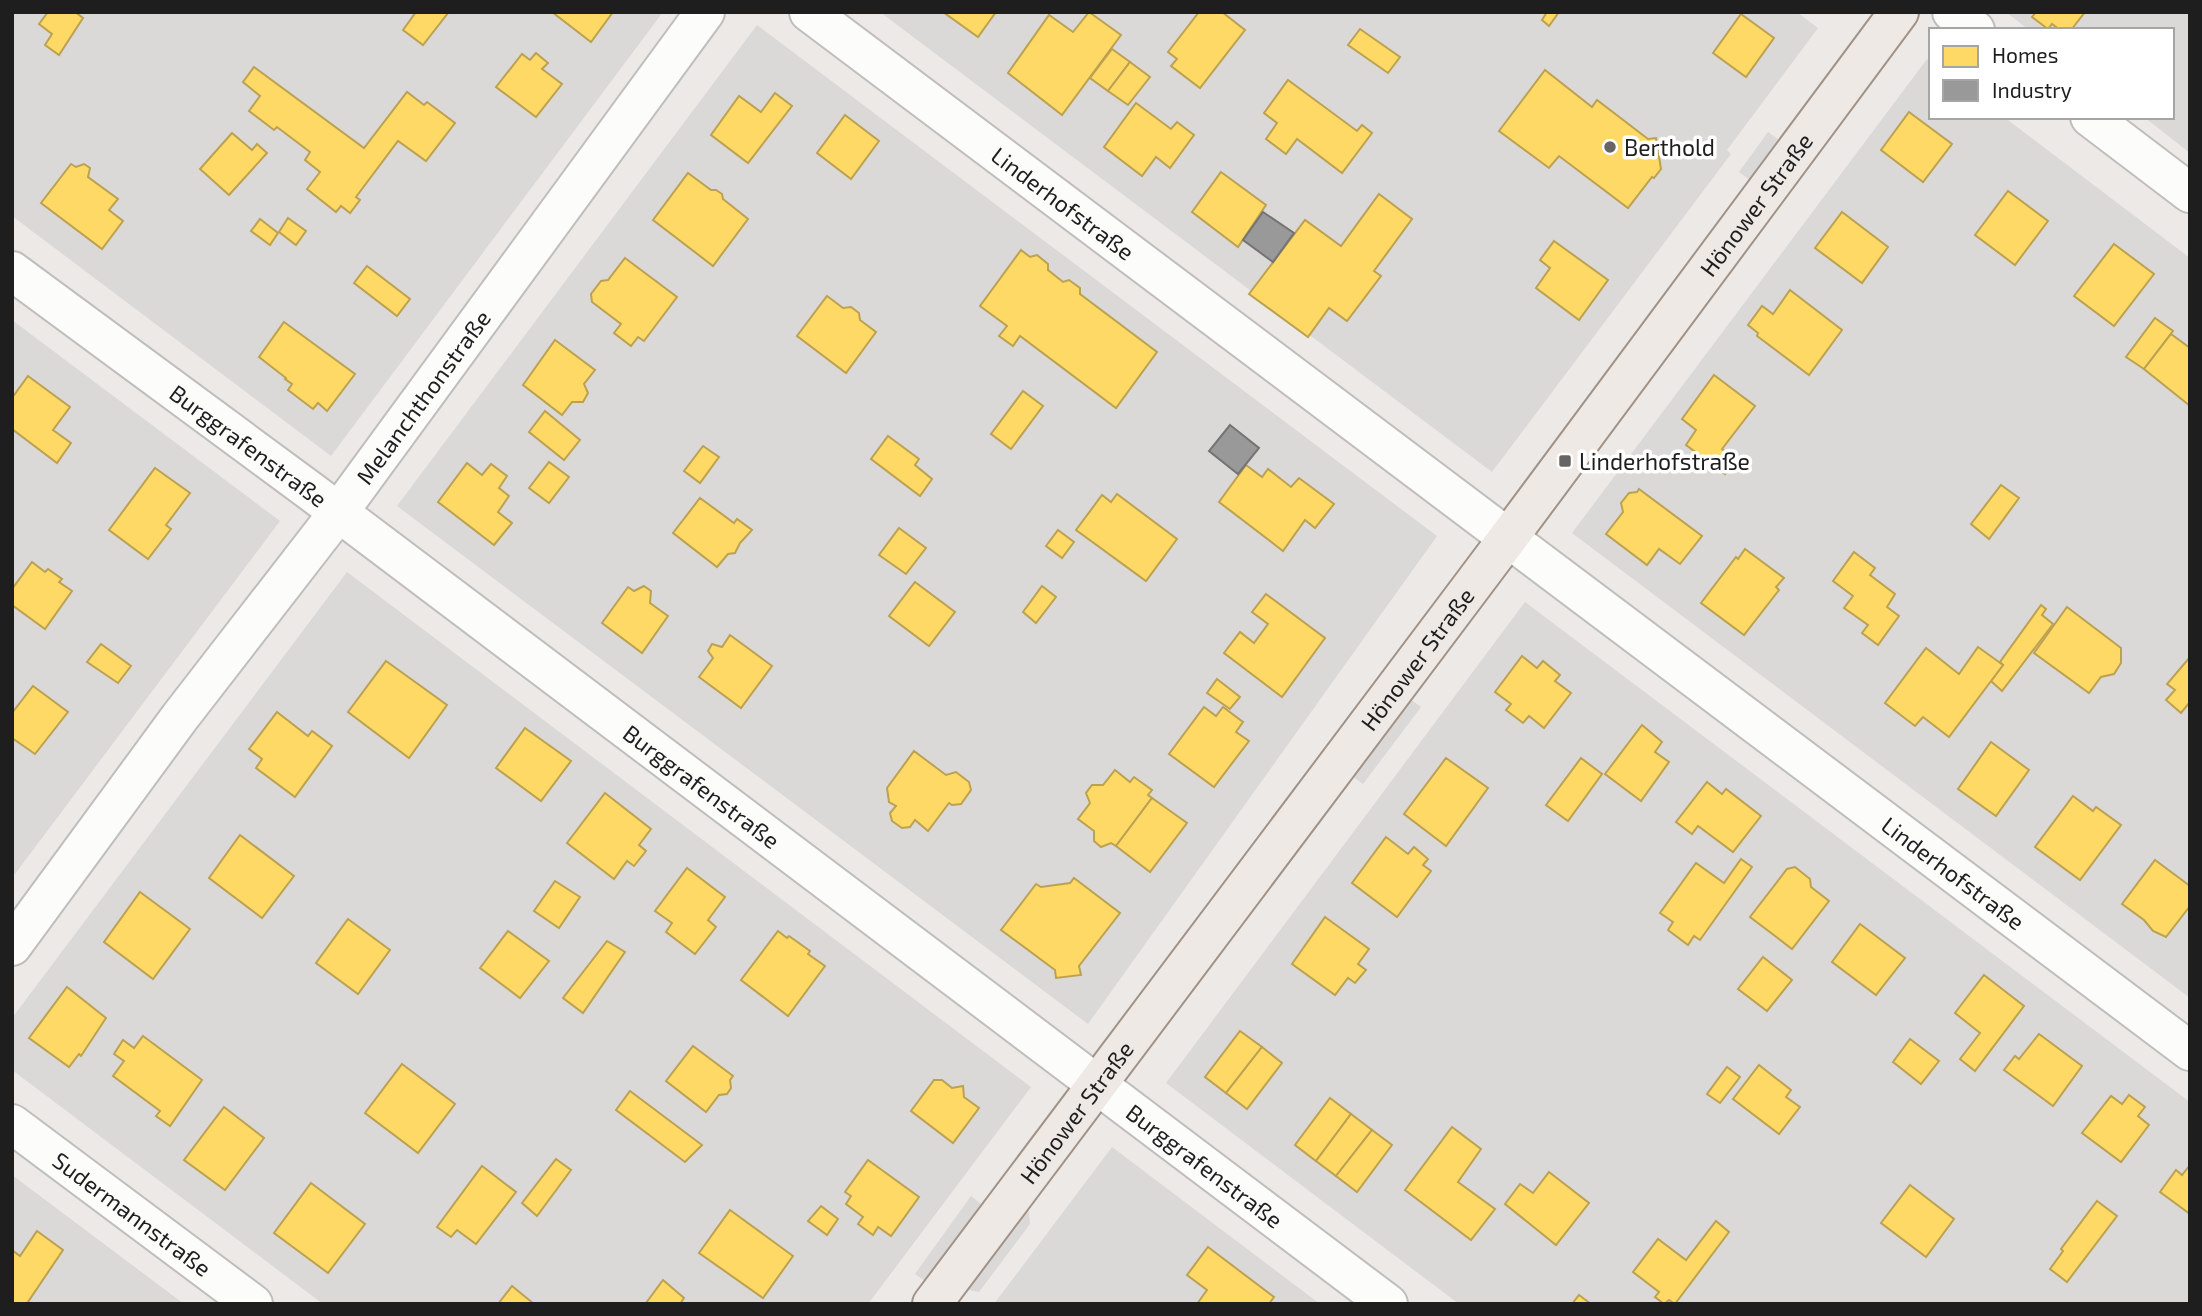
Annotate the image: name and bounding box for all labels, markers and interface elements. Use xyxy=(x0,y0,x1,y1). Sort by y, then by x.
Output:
legend xyxy=(1929,28,2174,119)
text: Homes xyxy=(1992,42,2058,67)
text: Industry xyxy=(1992,77,2072,102)
street label: Hönower Straße xyxy=(1694,127,1818,282)
place label: Berthold xyxy=(1624,133,1715,161)
marker: Berthold xyxy=(1602,139,1618,155)
street label: Linderhofstraße xyxy=(986,141,1140,266)
street label: Melanchthonstraße xyxy=(350,304,496,489)
street label: Burggrafenstraße xyxy=(164,378,333,513)
place label: Linderhofstraße xyxy=(1579,447,1750,475)
marker: Linderhofstraße xyxy=(1557,453,1573,469)
street label: Hönower Straße xyxy=(1354,582,1480,736)
street label: Burggrafenstraße xyxy=(618,718,785,854)
street label: Linderhofstraße xyxy=(1877,810,2030,936)
street label: Hönower Straße xyxy=(1014,1035,1139,1189)
street label: Burggrafenstraße xyxy=(1121,1098,1288,1234)
street label: Sudermannstraße xyxy=(47,1146,217,1282)

